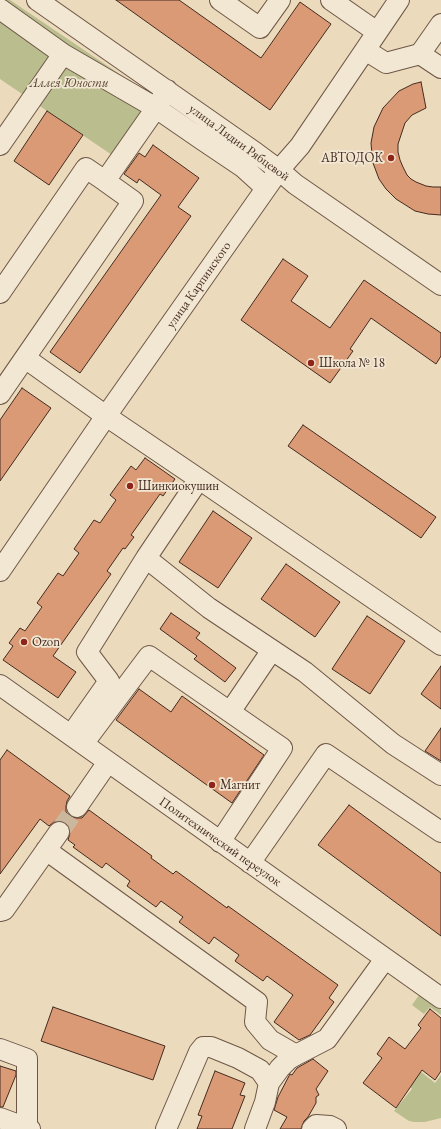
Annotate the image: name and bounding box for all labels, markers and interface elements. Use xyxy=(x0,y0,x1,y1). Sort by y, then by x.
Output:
park label: Аллея Юности xyxy=(29,75,109,91)
street label: улица Лидии Рябцевой xyxy=(186,101,292,185)
place label: АВТОДОК xyxy=(321,150,383,166)
marker: АВТОДОК xyxy=(386,153,396,163)
street label: улица Карпинского xyxy=(163,239,235,331)
place label: Школа № 18 xyxy=(319,355,385,371)
marker: Школа № 18 xyxy=(306,358,316,368)
place label: Шинкиокушин xyxy=(138,478,219,494)
marker: Шинкиокушин xyxy=(125,481,135,491)
place label: Ozon xyxy=(32,634,60,650)
marker: Ozon xyxy=(19,637,29,647)
place label: Магнит xyxy=(220,777,260,793)
marker: Магнит xyxy=(207,780,217,790)
street label: Политехнический переулок xyxy=(156,794,284,890)

